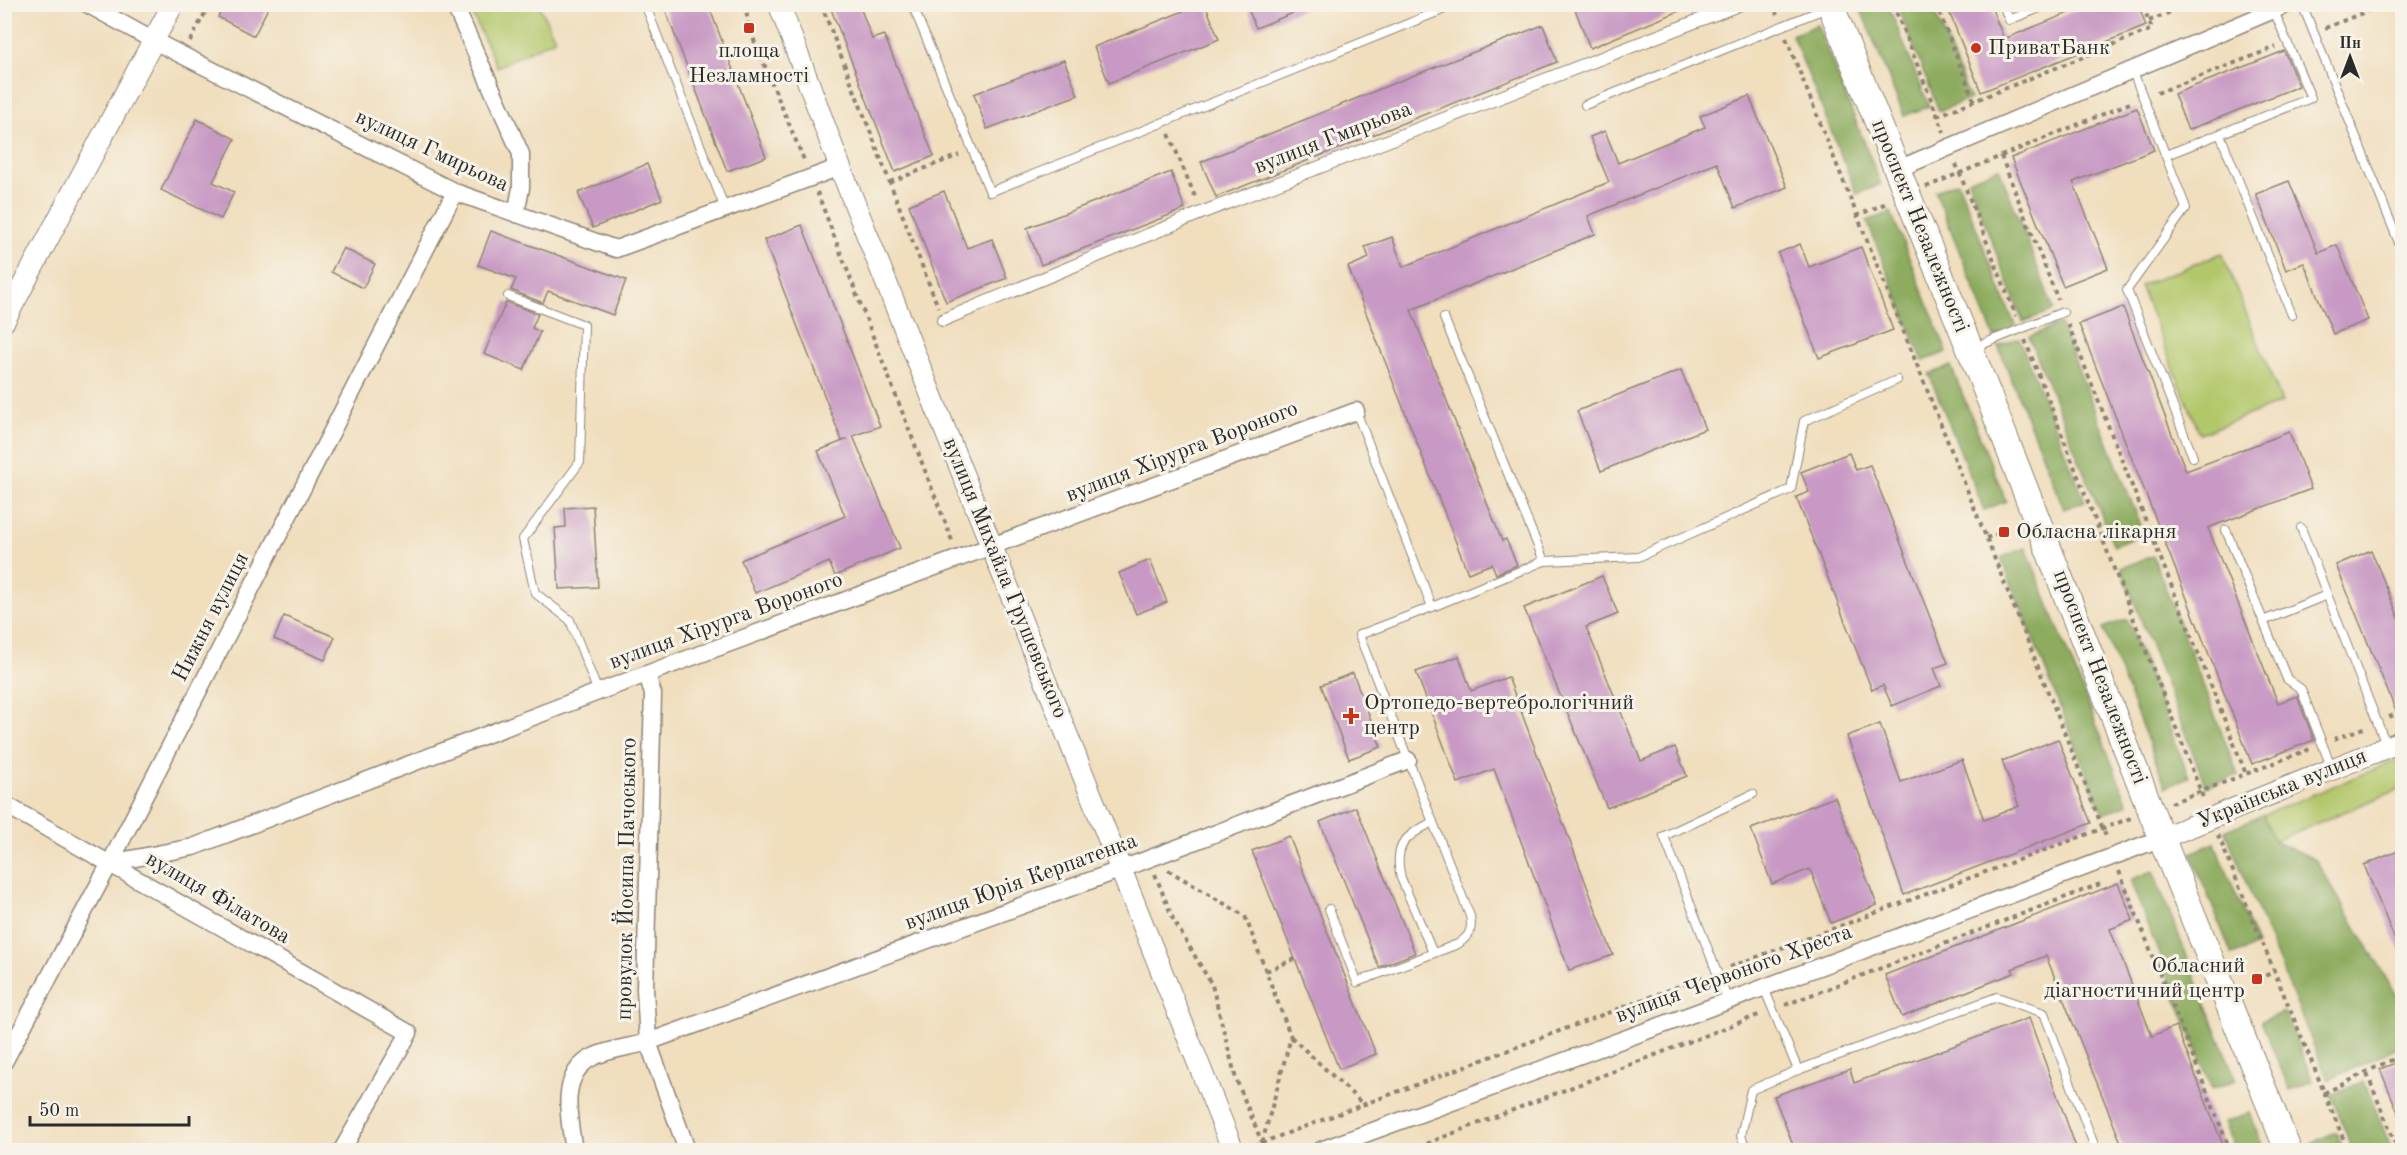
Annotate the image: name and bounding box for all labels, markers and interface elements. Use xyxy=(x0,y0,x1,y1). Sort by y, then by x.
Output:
marker: площа Незламності xyxy=(742,21,756,35)
north arrow xyxy=(2320,27,2380,87)
text: Пн xyxy=(2339,36,2361,52)
place label: ПриватБанк xyxy=(1988,37,2110,59)
place label: площа Незламності xyxy=(689,40,809,87)
marker: ПриватБанк xyxy=(1969,41,1983,55)
street label: вулиця Гмирьова xyxy=(1251,98,1415,178)
street label: вулиця Гмирьова xyxy=(352,106,512,196)
street label: проспект Незалежності xyxy=(1867,116,1973,336)
street label: вулиця Хірурга Вороного xyxy=(1063,398,1301,506)
street label: вулиця Михайла Грушевського xyxy=(939,435,1071,721)
place label: Обласна лікарня xyxy=(2016,521,2177,543)
marker: Обласна лікарня xyxy=(1997,525,2011,539)
street label: Нижня вулиця xyxy=(169,549,253,685)
street label: проспект Незалежності xyxy=(2049,567,2151,787)
street label: вулиця Хірурга Вороного xyxy=(606,568,846,674)
place label: Ортопедо-вертебрологічний центр xyxy=(1364,692,1634,739)
marker: Ортопедо-вертебрологічний центр xyxy=(1342,707,1360,725)
street label: провулок Йосипа Пачоського xyxy=(610,737,640,1021)
street label: Українська вулиця xyxy=(2194,745,2370,833)
street label: вулиця Юрія Керпатенка xyxy=(902,830,1140,934)
street label: вулиця Філатова xyxy=(142,848,294,948)
street label: вулиця Червоного Хреста xyxy=(1613,921,1855,1027)
place label: Обласний діагностичний центр xyxy=(2044,955,2245,1002)
marker: Обласний діагностичний центр xyxy=(2250,972,2264,986)
scale bar xyxy=(30,1089,189,1127)
text: 50 m xyxy=(39,1102,79,1120)

